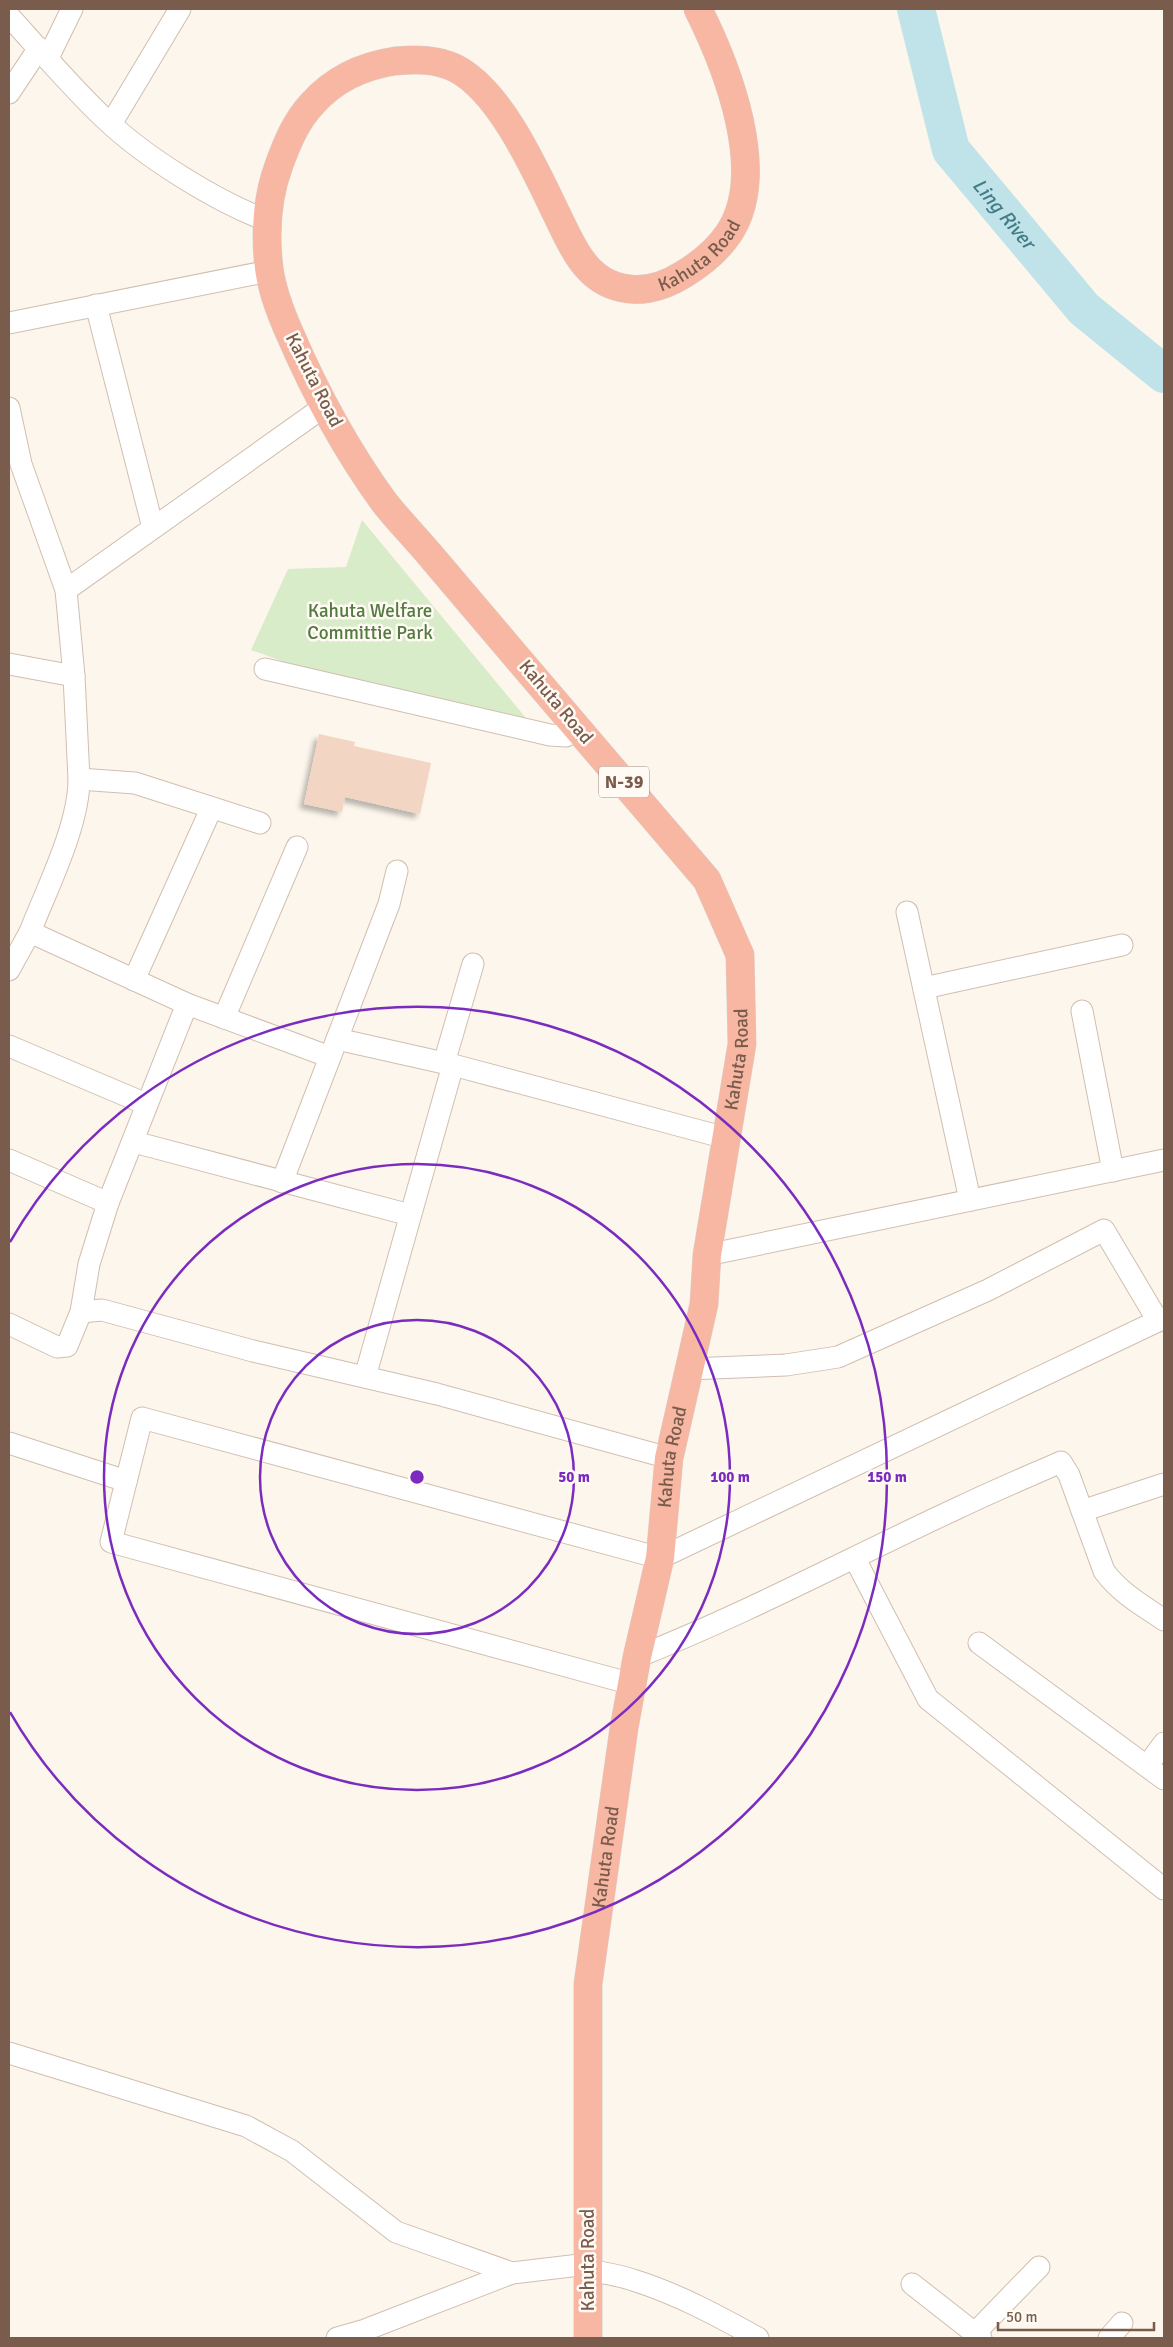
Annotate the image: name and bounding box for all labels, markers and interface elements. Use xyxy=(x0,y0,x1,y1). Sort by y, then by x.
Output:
water label: Ling River xyxy=(967,173,1043,256)
street label: Kahuta Road xyxy=(655,216,746,297)
street label: Kahuta Road xyxy=(280,329,348,431)
park label: Kahuta Welfare Committie Park xyxy=(307,599,433,645)
street label: Kahuta Road xyxy=(514,655,598,749)
road number: N-39 xyxy=(599,766,649,798)
street label: Kahuta Road xyxy=(719,1008,754,1112)
street label: Kahuta Road xyxy=(653,1404,692,1509)
centre of rings xyxy=(408,1468,426,1486)
text: 50 m xyxy=(558,1468,590,1486)
text: 100 m xyxy=(710,1468,750,1486)
text: 150 m xyxy=(867,1468,907,1486)
street label: Kahuta Road xyxy=(587,1805,625,1910)
street label: Kahuta Road xyxy=(576,2209,600,2311)
scale bar xyxy=(998,2300,1154,2332)
text: 50 m xyxy=(1006,2308,1037,2326)

